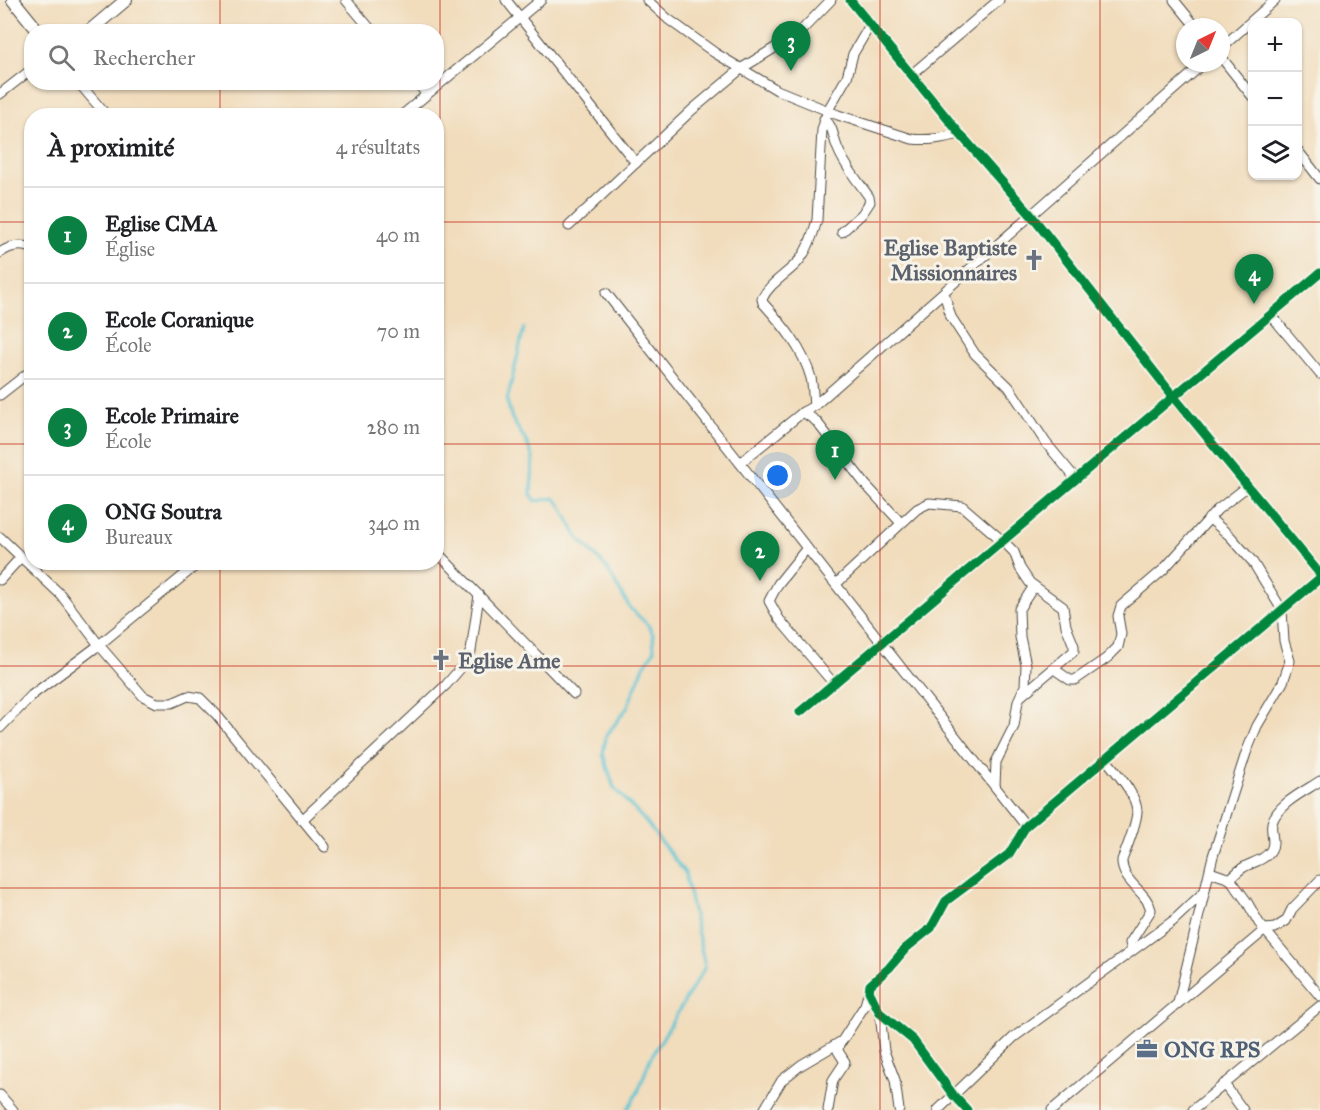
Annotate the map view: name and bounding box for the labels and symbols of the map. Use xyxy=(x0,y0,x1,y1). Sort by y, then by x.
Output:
north arrow xyxy=(1176,18,1230,72)
pin: 3 xyxy=(772,22,810,71)
place label: Eglise Baptiste Missionnaires xyxy=(883,234,1017,286)
church icon: Eglise Baptiste Missionnaires xyxy=(1022,248,1046,272)
pin: 4 xyxy=(1234,254,1274,304)
pin: 1 xyxy=(816,430,854,480)
your location xyxy=(763,461,792,490)
pin: 2 xyxy=(740,532,780,581)
place label: Eglise Ame xyxy=(458,647,560,674)
church icon: Eglise Ame xyxy=(429,648,453,672)
place label: ONG RPS xyxy=(1164,1036,1260,1063)
office icon: ONG RPS xyxy=(1135,1037,1159,1061)

